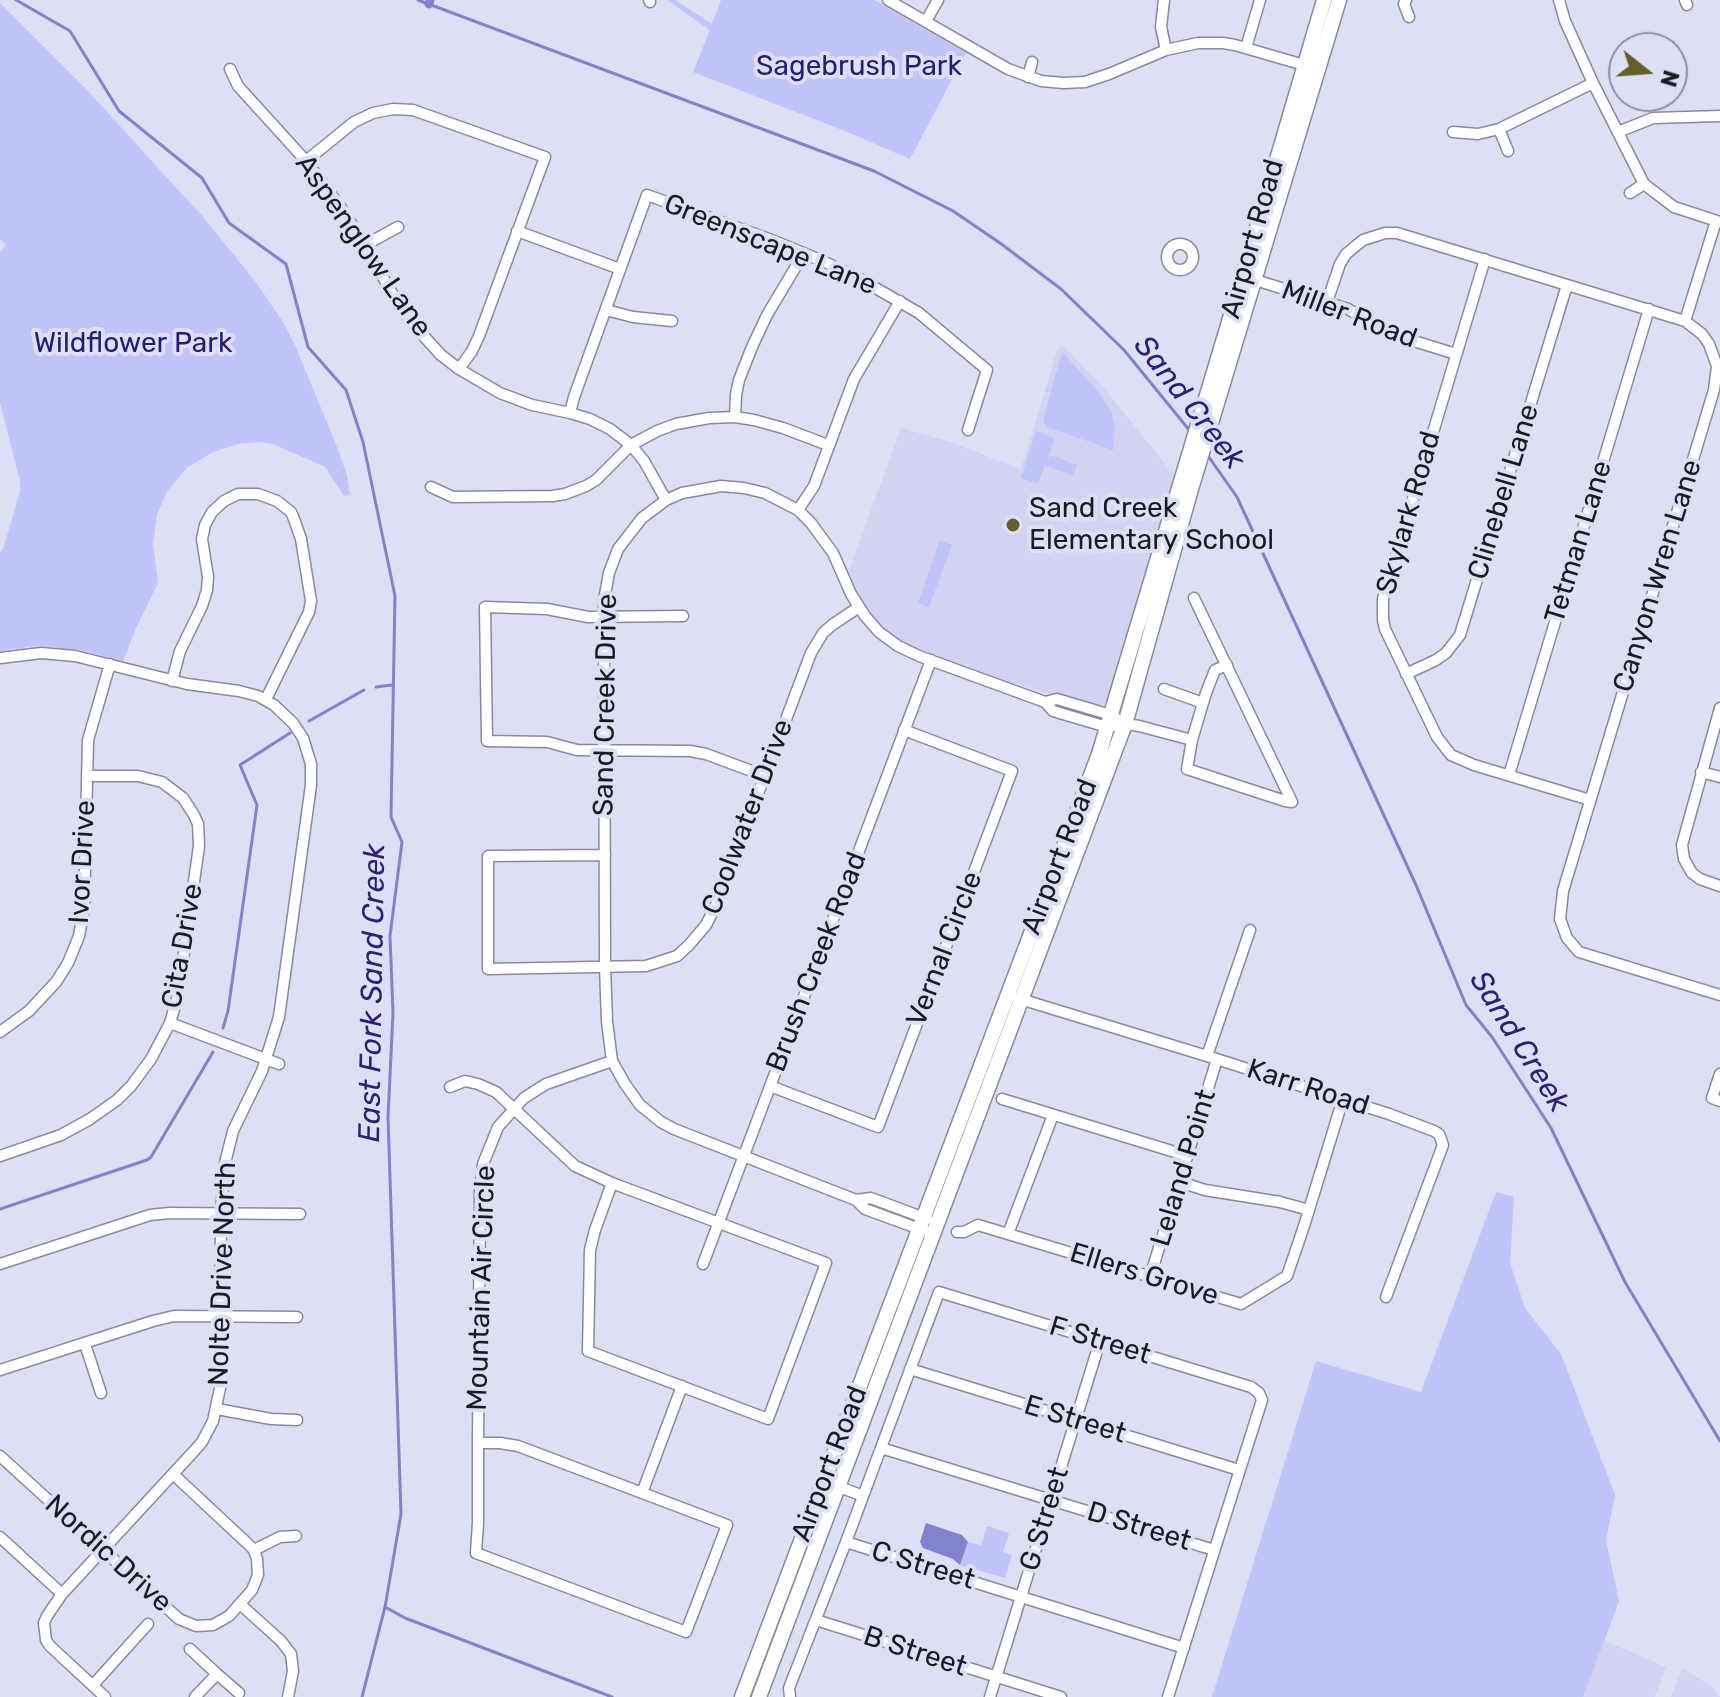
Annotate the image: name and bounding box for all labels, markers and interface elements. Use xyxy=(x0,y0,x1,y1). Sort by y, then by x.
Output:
north arrow xyxy=(1608,32,1688,112)
park label: Sagebrush Park xyxy=(756,50,962,84)
text: N xyxy=(1654,67,1685,90)
street label: Aspenglow Lane xyxy=(288,148,438,344)
street label: Airport Road xyxy=(1214,156,1292,322)
street label: Greenscape Lane xyxy=(659,187,881,303)
street label: Miller Road xyxy=(1277,274,1421,356)
park label: Wildflower Park xyxy=(34,327,232,361)
water label: Sand Creek xyxy=(1126,329,1252,477)
street label: Clinebell Lane xyxy=(1461,400,1547,584)
street label: Skylark Road xyxy=(1370,428,1448,598)
street label: Canyon Wren Lane xyxy=(1607,456,1709,696)
street label: Tetman Lane xyxy=(1538,457,1620,627)
place label: Sand Creek Elementary School xyxy=(1029,492,1274,558)
marker: Sand Creek Elementary School xyxy=(1004,516,1022,534)
street label: Sand Creek Drive xyxy=(587,594,625,816)
street label: Coolwater Drive xyxy=(695,715,801,919)
street label: Airport Road xyxy=(1015,775,1105,939)
street label: Ivor Drive xyxy=(63,799,103,925)
water label: East Fork Sand Creek xyxy=(352,843,394,1143)
street label: Brush Creek Road xyxy=(760,847,874,1077)
street label: Vernal Circle xyxy=(900,867,990,1031)
street label: Cita Drive xyxy=(156,881,210,1011)
water label: Sand Creek xyxy=(1461,965,1577,1119)
street label: Karr Road xyxy=(1243,1052,1373,1124)
street label: Leland Point xyxy=(1144,1086,1224,1250)
street label: Nolte Drive North xyxy=(202,1161,244,1387)
street label: Mountain Air Circle xyxy=(461,1165,503,1411)
street label: Ellers Grove xyxy=(1066,1236,1222,1314)
street label: F Street xyxy=(1045,1310,1155,1372)
street label: Airport Road xyxy=(785,1382,875,1546)
street label: E Street xyxy=(1020,1389,1130,1451)
street label: G Street xyxy=(1013,1463,1077,1575)
street label: Nordic Drive xyxy=(38,1488,178,1620)
street label: D Street xyxy=(1083,1495,1195,1559)
street label: C Street xyxy=(867,1534,979,1598)
street label: B Street xyxy=(859,1620,971,1684)

